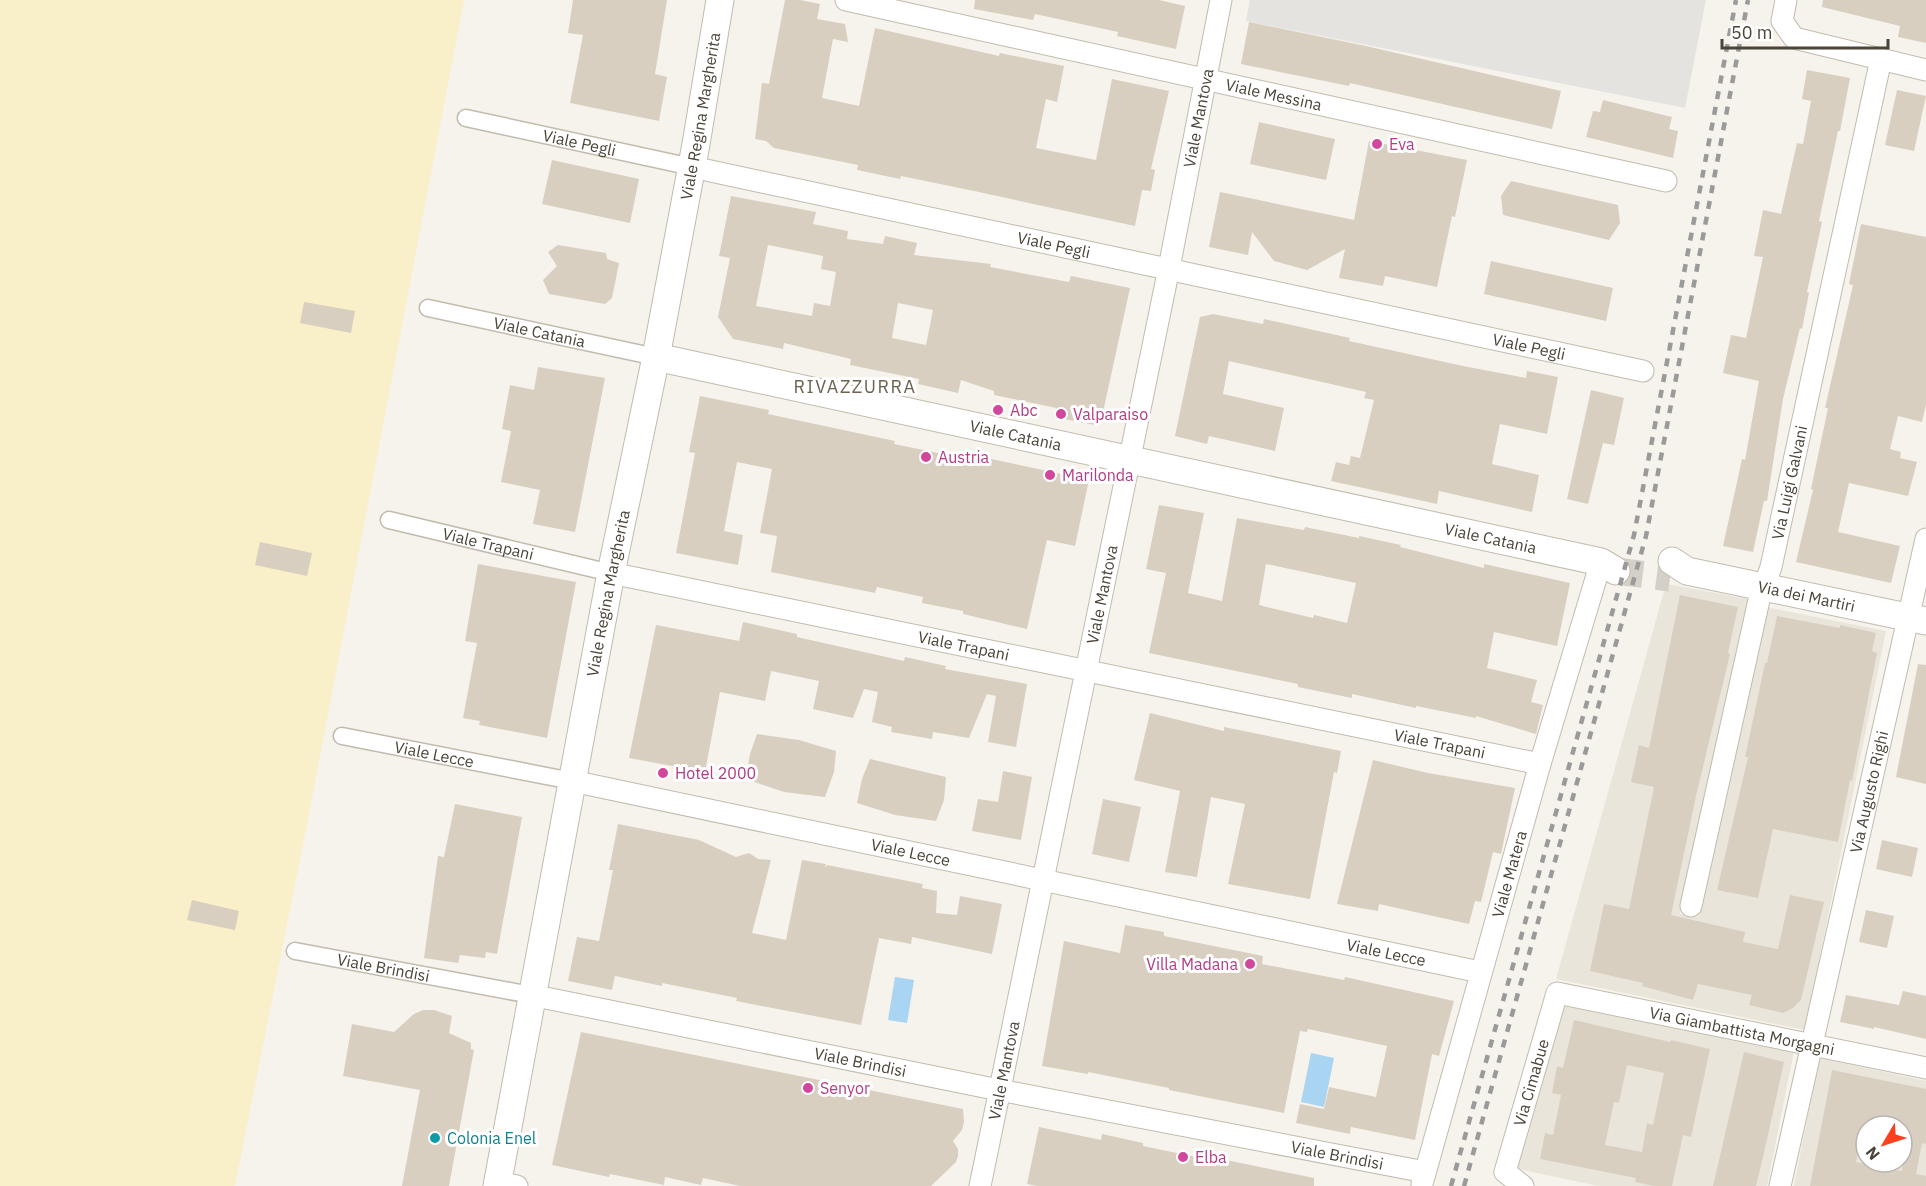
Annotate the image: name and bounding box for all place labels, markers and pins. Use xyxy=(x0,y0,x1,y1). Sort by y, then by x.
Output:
place label: Eva xyxy=(1389,134,1415,154)
marker: Eva xyxy=(1370,137,1384,151)
place label: Abc xyxy=(1010,400,1038,420)
marker: Abc xyxy=(991,403,1005,417)
place label: Valparaiso xyxy=(1073,404,1148,424)
marker: Valparaiso xyxy=(1054,407,1068,421)
place label: Austria xyxy=(938,447,990,467)
marker: Austria xyxy=(919,450,933,464)
place label: Marilonda xyxy=(1062,465,1134,485)
marker: Marilonda xyxy=(1043,468,1057,482)
place label: Hotel 2000 xyxy=(675,763,756,783)
marker: Hotel 2000 xyxy=(656,766,670,780)
place label: Villa Madana xyxy=(1146,954,1238,974)
marker: Villa Madana xyxy=(1243,957,1257,971)
place label: Senyor xyxy=(820,1078,870,1098)
marker: Senyor xyxy=(801,1081,815,1095)
place label: Colonia Enel xyxy=(447,1128,536,1148)
marker: Colonia Enel xyxy=(428,1131,442,1145)
place label: Elba xyxy=(1195,1147,1227,1167)
marker: Elba xyxy=(1176,1150,1190,1164)

